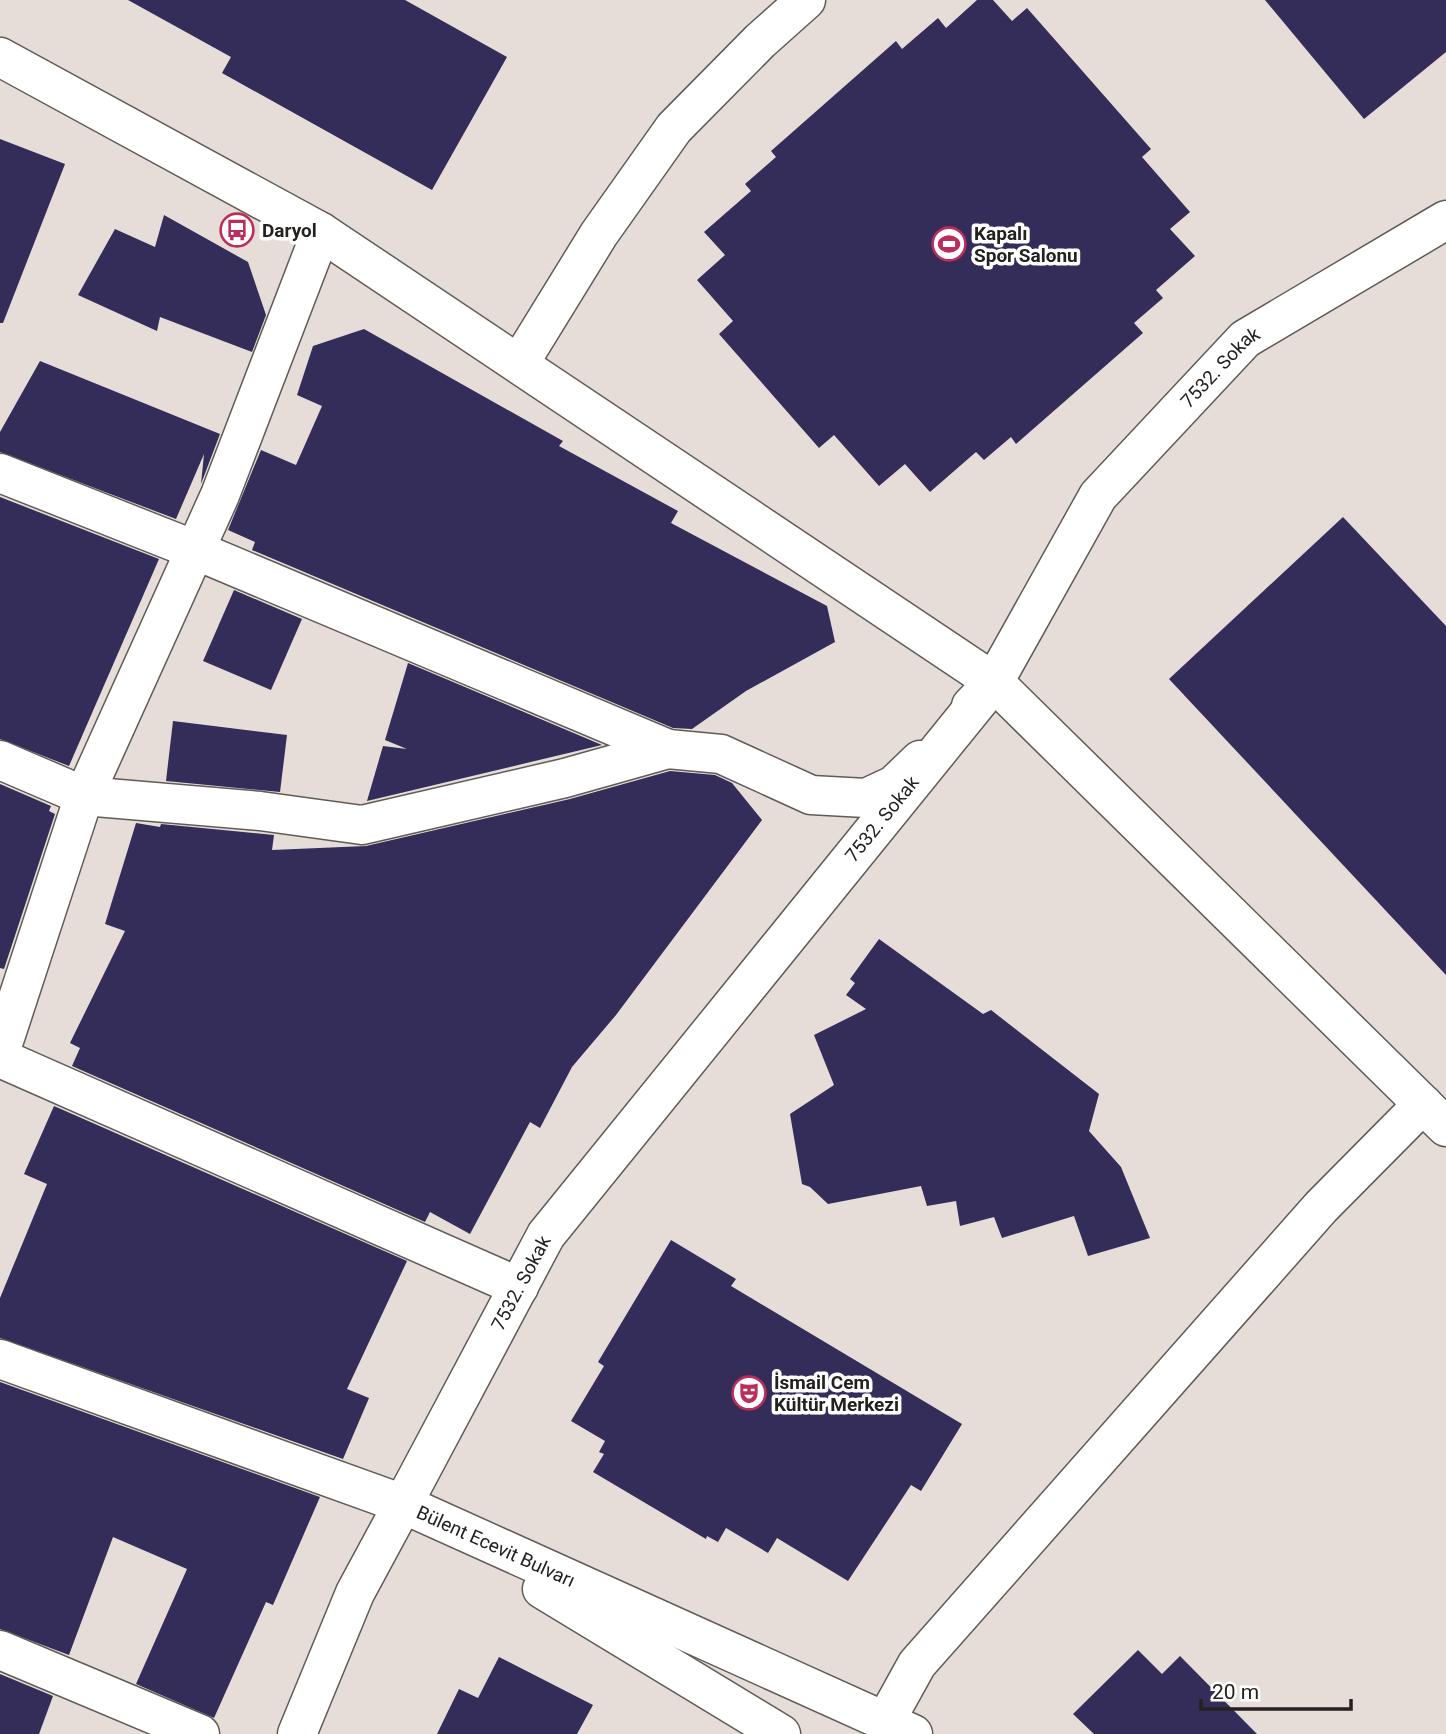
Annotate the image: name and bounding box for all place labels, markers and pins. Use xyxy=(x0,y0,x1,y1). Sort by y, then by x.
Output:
bus stop icon: Daryol xyxy=(218,211,256,249)
place label: Daryol xyxy=(262,219,317,242)
place label: Kapalı Spor Salonu xyxy=(974,222,1078,267)
sports icon: Kapalı Spor Salonu xyxy=(930,225,968,263)
place label: İsmail Cem Kültür Merkezi xyxy=(774,1371,899,1416)
theatre icon: İsmail Cem Kültür Merkezi xyxy=(730,1374,768,1412)

